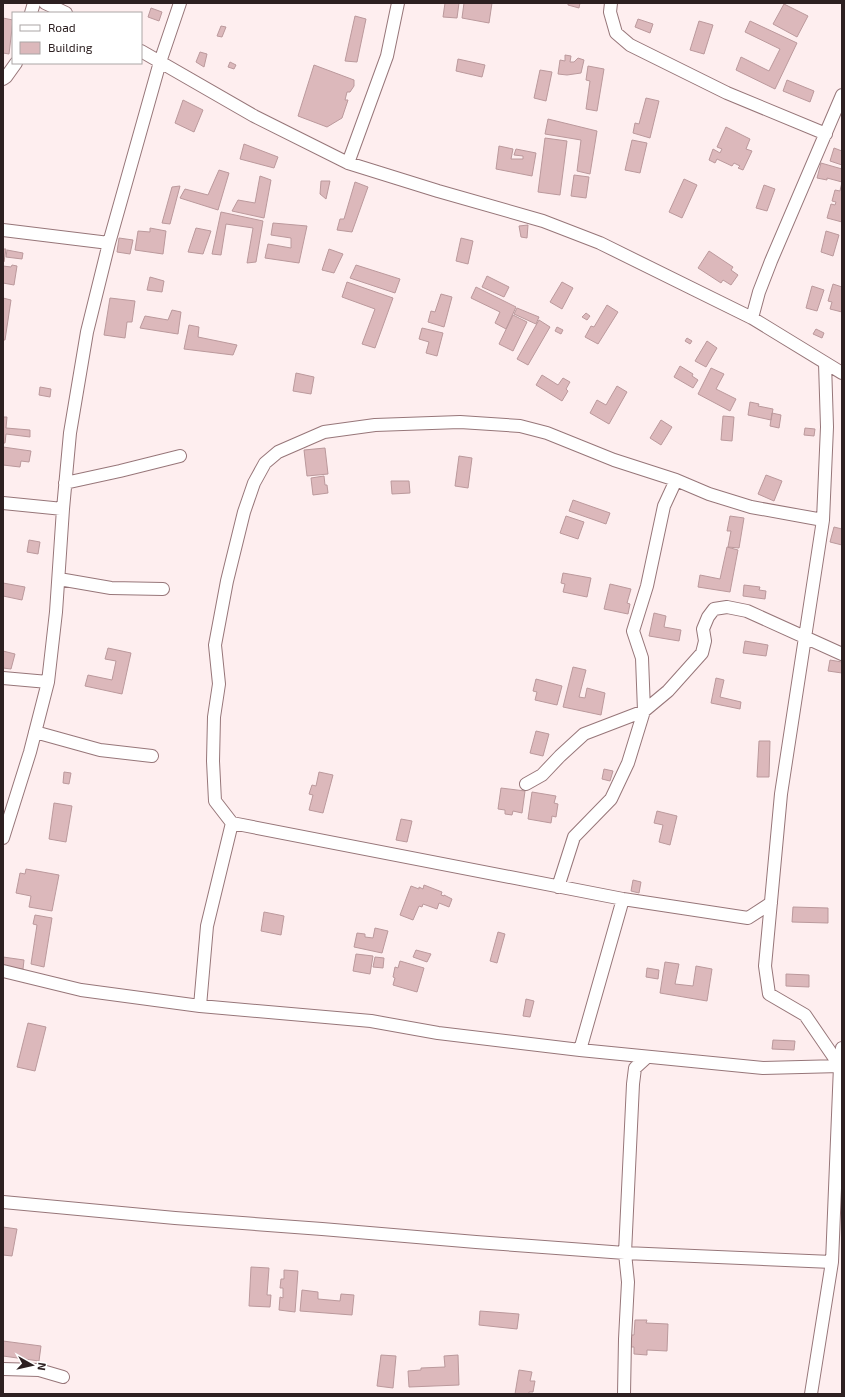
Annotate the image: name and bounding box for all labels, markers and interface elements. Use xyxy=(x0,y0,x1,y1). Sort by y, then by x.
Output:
legend xyxy=(12,12,142,64)
text: Road xyxy=(48,20,76,34)
text: Building xyxy=(48,40,93,54)
north arrow xyxy=(12,1345,52,1385)
text: N xyxy=(35,1362,49,1371)

